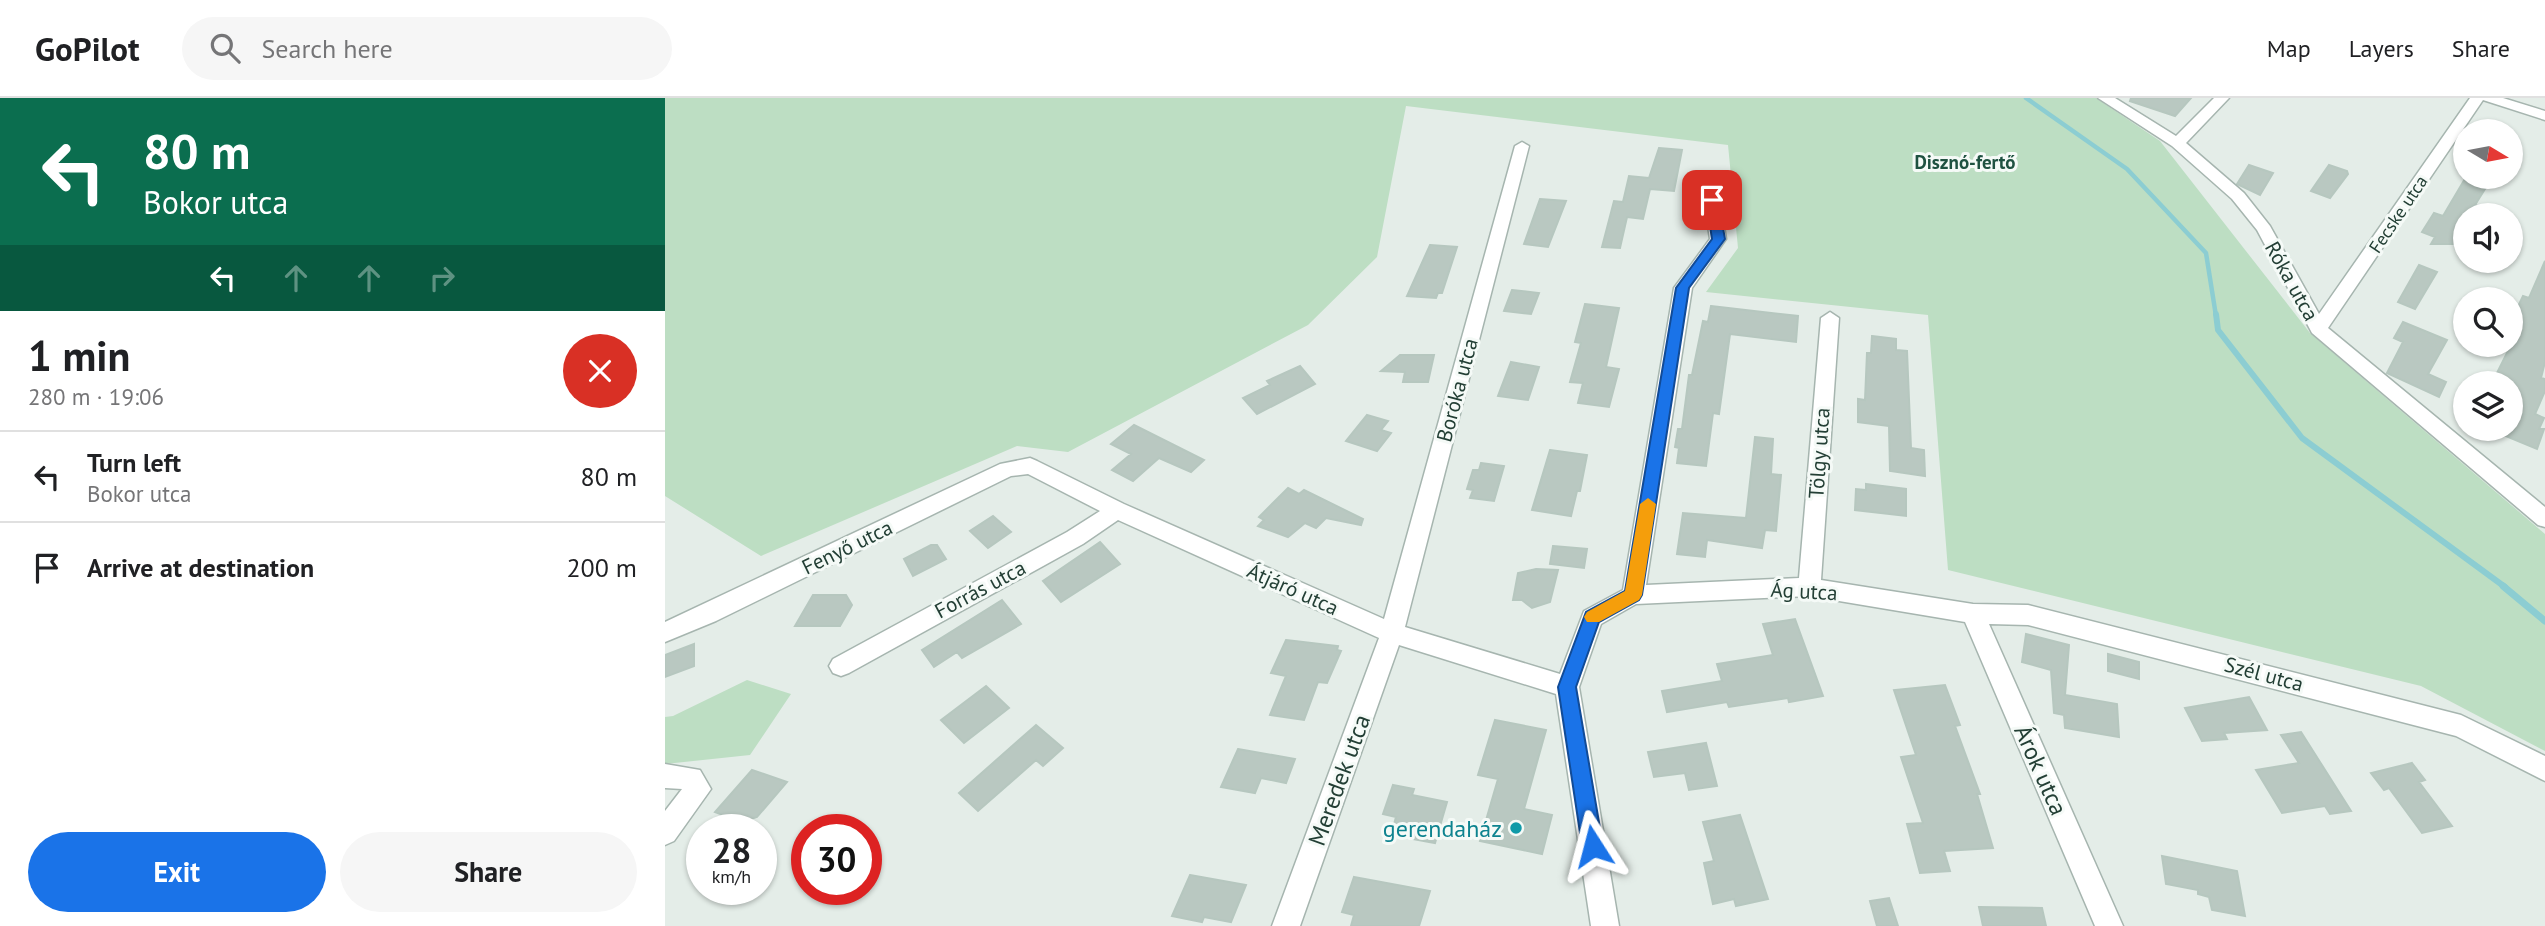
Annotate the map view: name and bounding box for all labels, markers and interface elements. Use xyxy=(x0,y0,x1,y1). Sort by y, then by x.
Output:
search box xyxy=(182,17,672,80)
text: GoPilot xyxy=(35,27,140,70)
icon: search xyxy=(206,29,244,67)
text: Search here xyxy=(262,32,393,65)
text: Map xyxy=(2267,33,2311,64)
text: Layers xyxy=(2349,33,2414,64)
text: Share xyxy=(2452,33,2510,64)
text: 80 m xyxy=(143,119,250,183)
north arrow xyxy=(2453,119,2523,189)
map controls xyxy=(2453,119,2523,441)
icon: left xyxy=(28,126,119,217)
district label: Disznó-fertő xyxy=(1914,150,2016,174)
pin xyxy=(1682,170,1742,230)
street label: Fecske utca xyxy=(2364,171,2432,257)
text: Bokor utca xyxy=(143,181,288,223)
icon: arrive xyxy=(1693,181,1731,219)
button: sound xyxy=(2453,203,2523,273)
street label: Róka utca xyxy=(2259,236,2325,326)
icon: left xyxy=(204,259,242,297)
icon: ahead xyxy=(277,259,315,297)
icon: ahead xyxy=(350,259,388,297)
icon: right xyxy=(423,259,461,297)
button: search xyxy=(2453,287,2523,357)
text: 1 min xyxy=(28,328,130,383)
button: close xyxy=(563,334,637,408)
street label: Boróka utca xyxy=(1430,335,1484,445)
button: layers xyxy=(2453,371,2523,441)
text: 280 m · 19:06 xyxy=(28,382,164,411)
street label: Tölgy utca xyxy=(1802,407,1836,499)
text: Turn left xyxy=(87,446,181,479)
icon: left xyxy=(28,458,66,496)
text: 80 m xyxy=(581,460,637,493)
text: Bokor utca xyxy=(87,479,192,508)
street label: Fenyő utca xyxy=(797,513,897,581)
icon: arrive xyxy=(28,549,66,587)
text: Arrive at destination xyxy=(87,551,314,584)
text: 200 m xyxy=(566,551,637,584)
street label: Forrás utca xyxy=(930,554,1030,624)
street label: Átjáró utca xyxy=(1243,557,1343,621)
street label: Ág utca xyxy=(1770,576,1838,606)
street label: Szél utca xyxy=(2222,651,2306,697)
street label: Meredek utca xyxy=(1301,710,1377,850)
street label: Árok utca xyxy=(2007,720,2075,820)
position arrow xyxy=(1556,809,1630,883)
place label: gerendaház xyxy=(1383,813,1502,844)
speed limit sign: 30 xyxy=(791,814,882,905)
marker: gerendaház xyxy=(1508,820,1524,836)
text: 28 xyxy=(712,827,751,873)
button: Exit xyxy=(28,832,326,912)
button: Share xyxy=(340,832,637,912)
text: km/h xyxy=(712,865,751,888)

